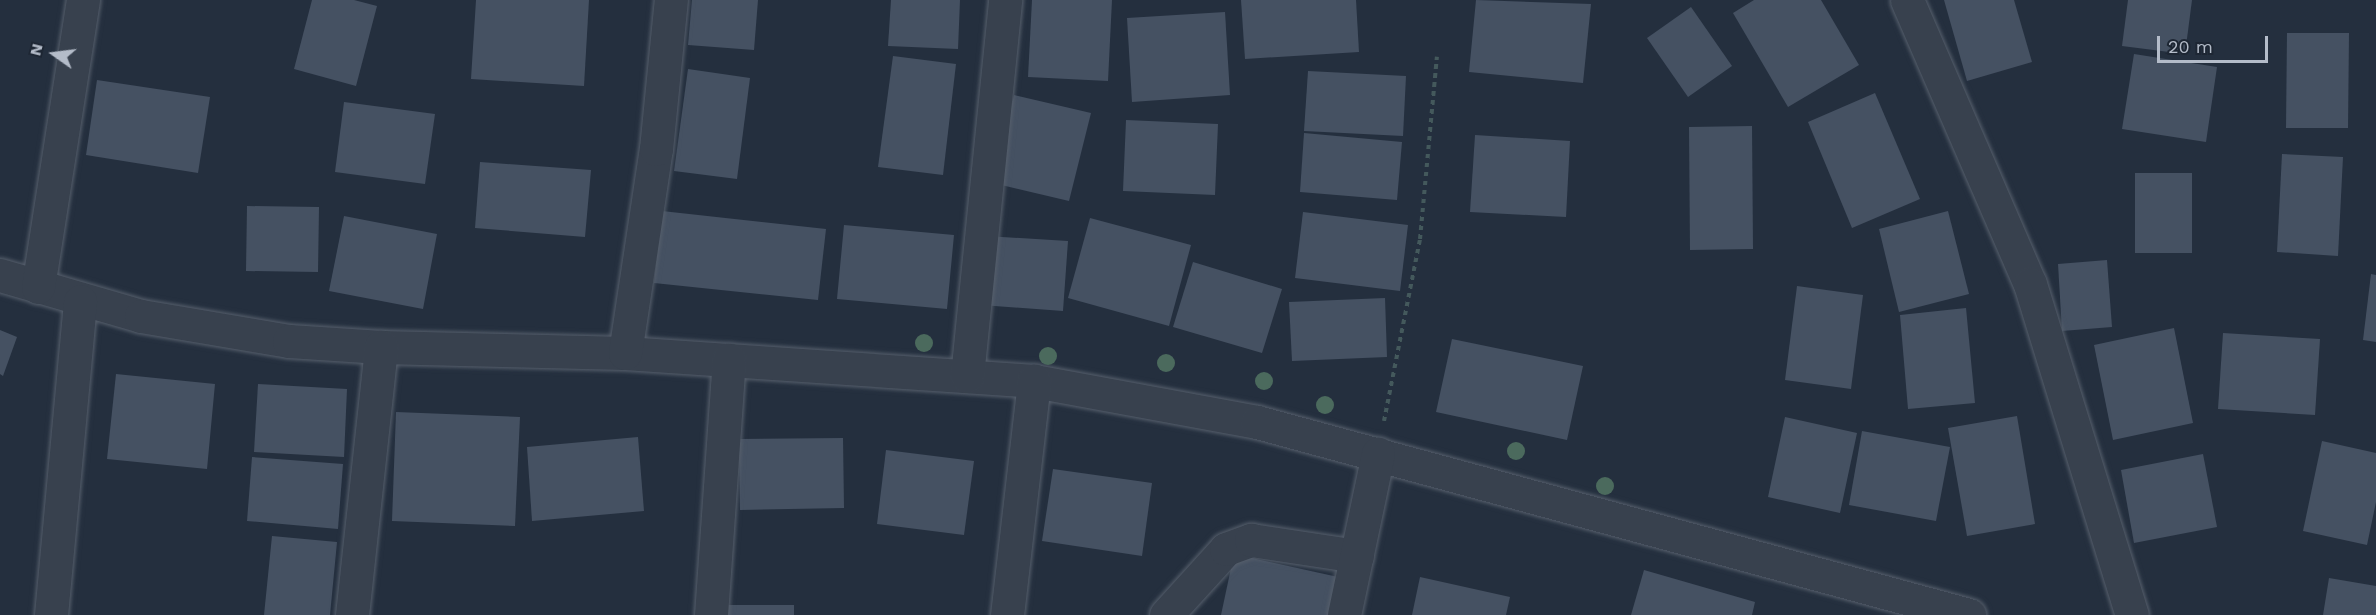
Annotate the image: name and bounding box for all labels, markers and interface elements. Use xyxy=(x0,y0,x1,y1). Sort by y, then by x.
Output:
north arrow xyxy=(24,24,84,84)
scale bar xyxy=(2160,24,2271,62)
text: 20 m xyxy=(2168,36,2213,57)
text: N xyxy=(25,41,47,58)

